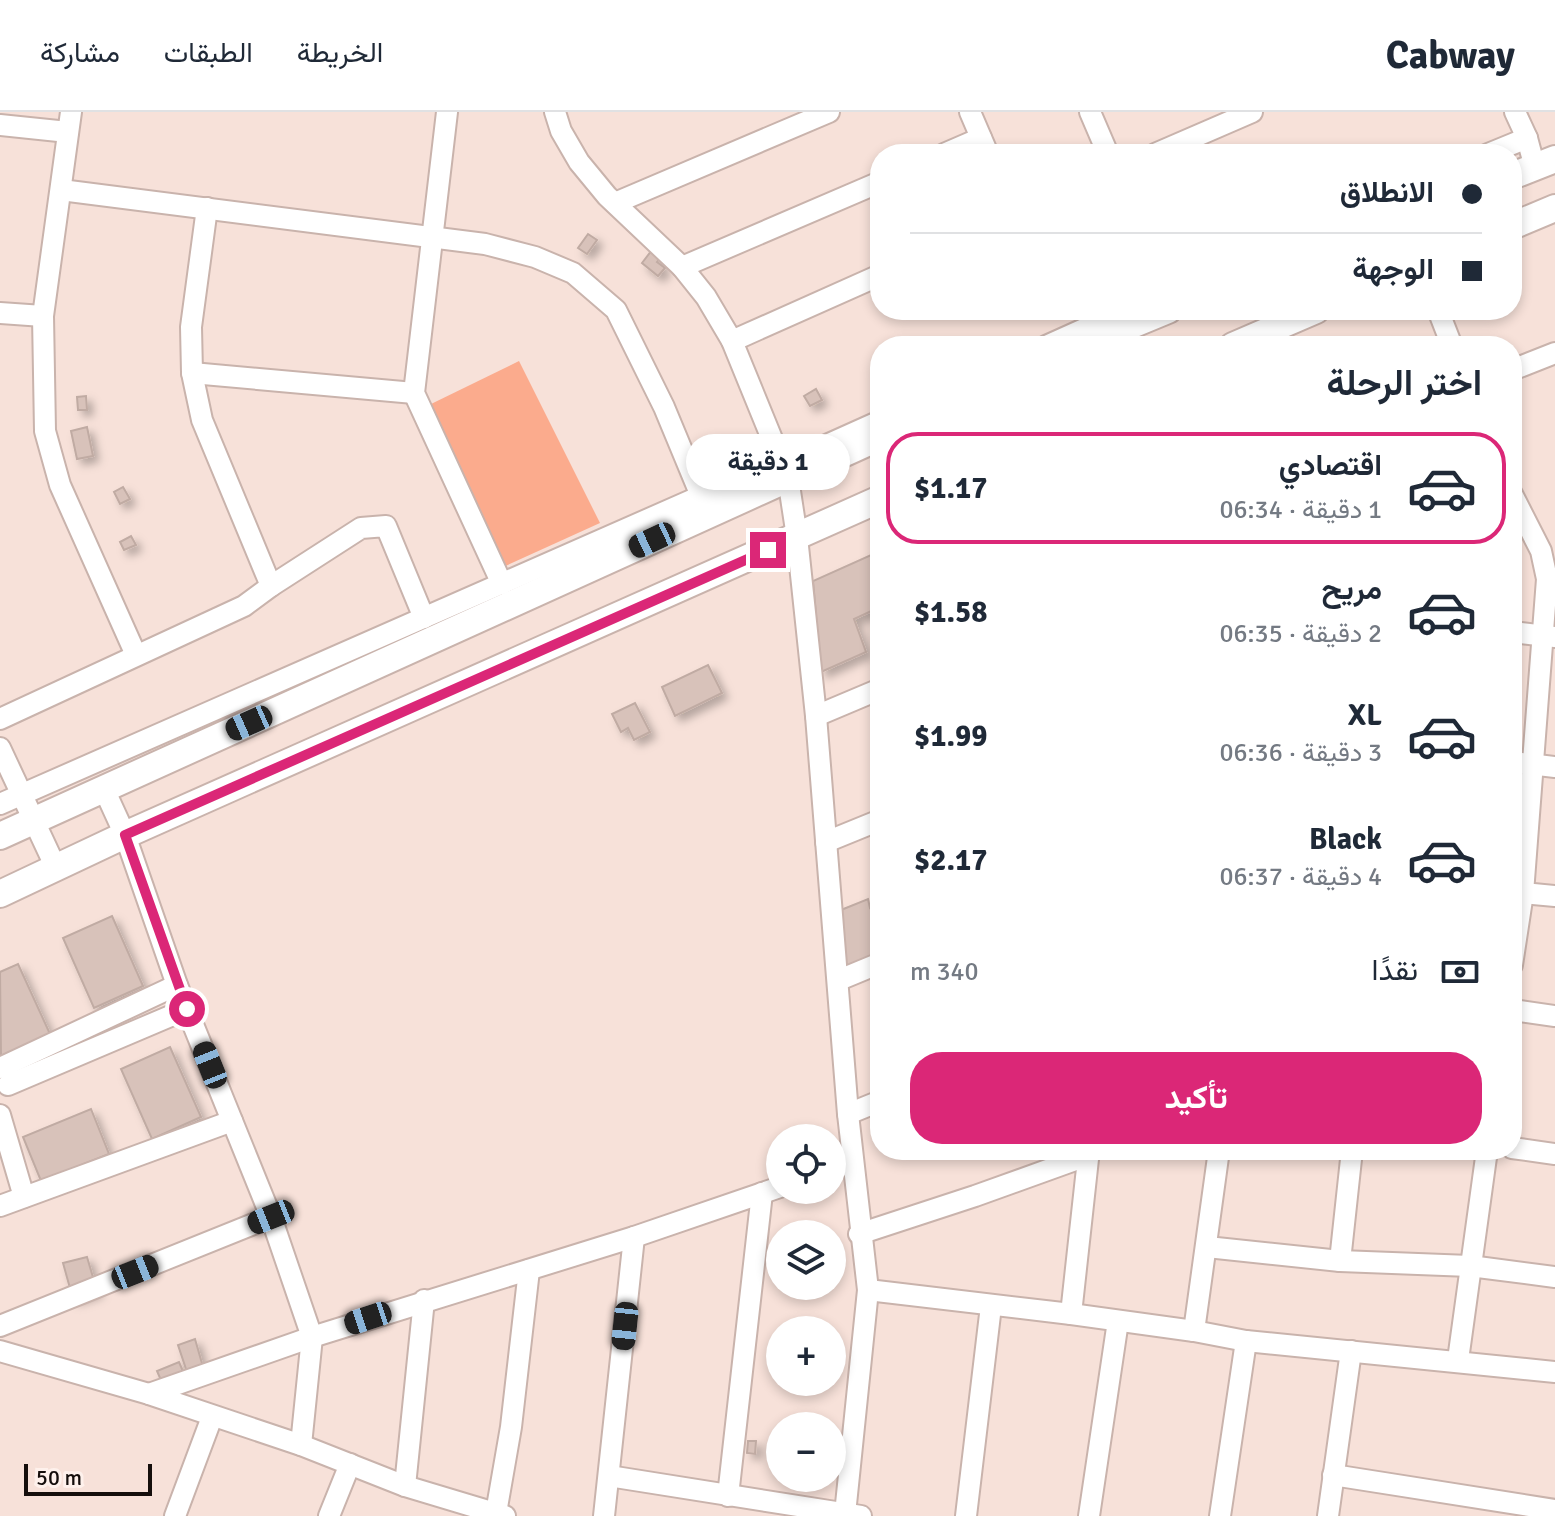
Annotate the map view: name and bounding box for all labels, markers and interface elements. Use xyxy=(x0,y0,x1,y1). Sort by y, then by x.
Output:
text: Cabway xyxy=(1386,32,1515,79)
text: مشاركة xyxy=(40,36,120,70)
text: الطبقات xyxy=(164,36,253,70)
text: الخريطة xyxy=(297,36,383,70)
text: الانطلاق xyxy=(1340,174,1434,211)
text: الوجهة xyxy=(1352,251,1434,288)
text: اختر الرحلة xyxy=(1326,361,1482,406)
callout: 1 دقيقة xyxy=(686,434,850,490)
text: 1 دقيقة xyxy=(727,446,809,478)
text: اقتصادي xyxy=(1279,447,1382,484)
icon: car xyxy=(1406,452,1478,524)
text: $1.17 xyxy=(914,470,987,507)
text: 1 دقيقة · 06:34 xyxy=(1220,494,1382,526)
car xyxy=(625,519,679,561)
route end xyxy=(750,532,786,568)
text: مريح xyxy=(1322,571,1382,608)
icon: car xyxy=(1406,576,1478,648)
text: $1.58 xyxy=(914,594,987,631)
text: 2 دقيقة · 06:35 xyxy=(1220,618,1382,650)
text: XL xyxy=(1348,697,1382,734)
icon: car xyxy=(1406,700,1478,772)
car xyxy=(222,702,276,744)
text: $1.99 xyxy=(914,718,987,755)
text: 3 دقيقة · 06:36 xyxy=(1220,737,1382,769)
text: Black xyxy=(1309,821,1382,858)
icon: car xyxy=(1406,824,1478,896)
text: $2.17 xyxy=(914,842,987,879)
text: 4 دقيقة · 06:37 xyxy=(1220,861,1382,893)
icon: cash xyxy=(1438,950,1482,994)
text: نقدًا xyxy=(1372,952,1418,989)
text: 340 m xyxy=(910,956,979,988)
route start xyxy=(169,991,205,1027)
car xyxy=(190,1038,230,1092)
button: تأكيد xyxy=(910,1052,1482,1144)
map controls xyxy=(766,1124,846,1492)
button: locate xyxy=(766,1124,846,1204)
car xyxy=(244,1197,298,1237)
button: layers xyxy=(766,1220,846,1300)
car xyxy=(108,1252,162,1292)
car xyxy=(341,1299,395,1337)
car xyxy=(611,1301,639,1351)
button: + xyxy=(766,1316,846,1396)
button: − xyxy=(766,1412,846,1492)
scale bar xyxy=(24,1460,152,1496)
text: 50 m xyxy=(36,1464,82,1491)

